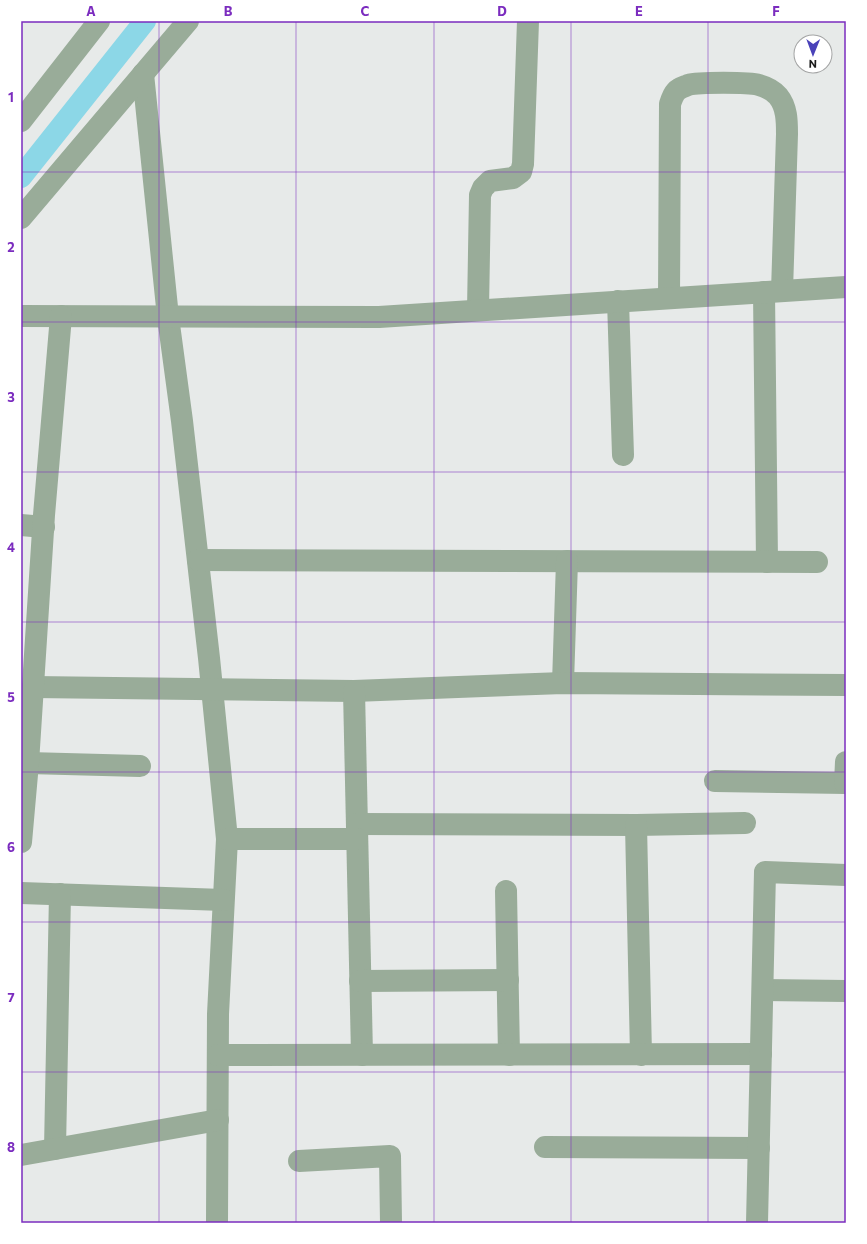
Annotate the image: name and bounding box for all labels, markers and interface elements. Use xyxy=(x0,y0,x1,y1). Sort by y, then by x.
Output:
text: A xyxy=(86,3,96,19)
text: B xyxy=(224,3,233,19)
text: C xyxy=(361,3,370,19)
text: D xyxy=(497,3,507,19)
text: E xyxy=(635,3,643,19)
text: F xyxy=(772,3,780,19)
north arrow xyxy=(793,34,833,74)
text: N xyxy=(809,58,817,71)
text: 1 xyxy=(8,89,14,105)
text: 2 xyxy=(7,239,15,255)
text: 3 xyxy=(7,389,15,405)
text: 4 xyxy=(7,539,15,555)
text: 5 xyxy=(7,689,15,705)
text: 6 xyxy=(7,839,15,855)
text: 7 xyxy=(7,989,15,1005)
text: 8 xyxy=(7,1139,15,1155)

